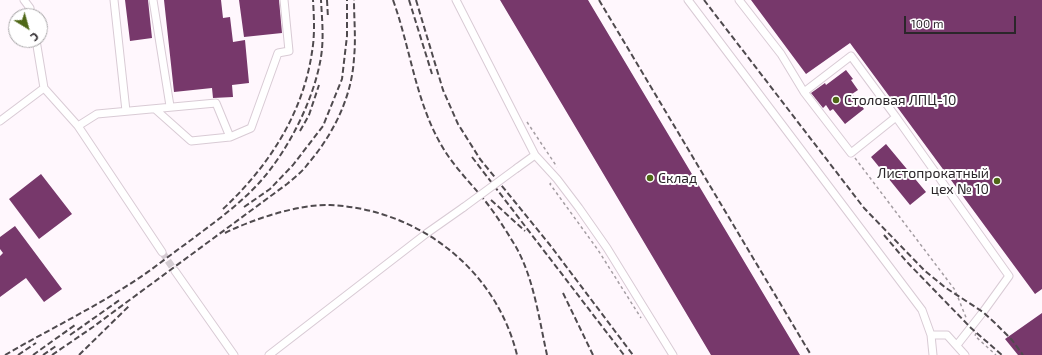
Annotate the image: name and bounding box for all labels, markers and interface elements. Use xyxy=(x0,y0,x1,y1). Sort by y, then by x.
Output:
north arrow xyxy=(8,8,48,48)
scale bar xyxy=(906,8,1018,34)
text: 100 m xyxy=(911,16,943,30)
text: С xyxy=(28,30,41,44)
place label: Столовая ЛПЦ-10 xyxy=(844,92,957,108)
marker: Столовая ЛПЦ-10 xyxy=(831,95,841,105)
place label: Листопрокатный цех № 10 xyxy=(877,165,989,198)
place label: Склад xyxy=(658,170,697,186)
marker: Склад xyxy=(645,173,655,183)
marker: Листопрокатный цех № 10 xyxy=(992,176,1002,186)

